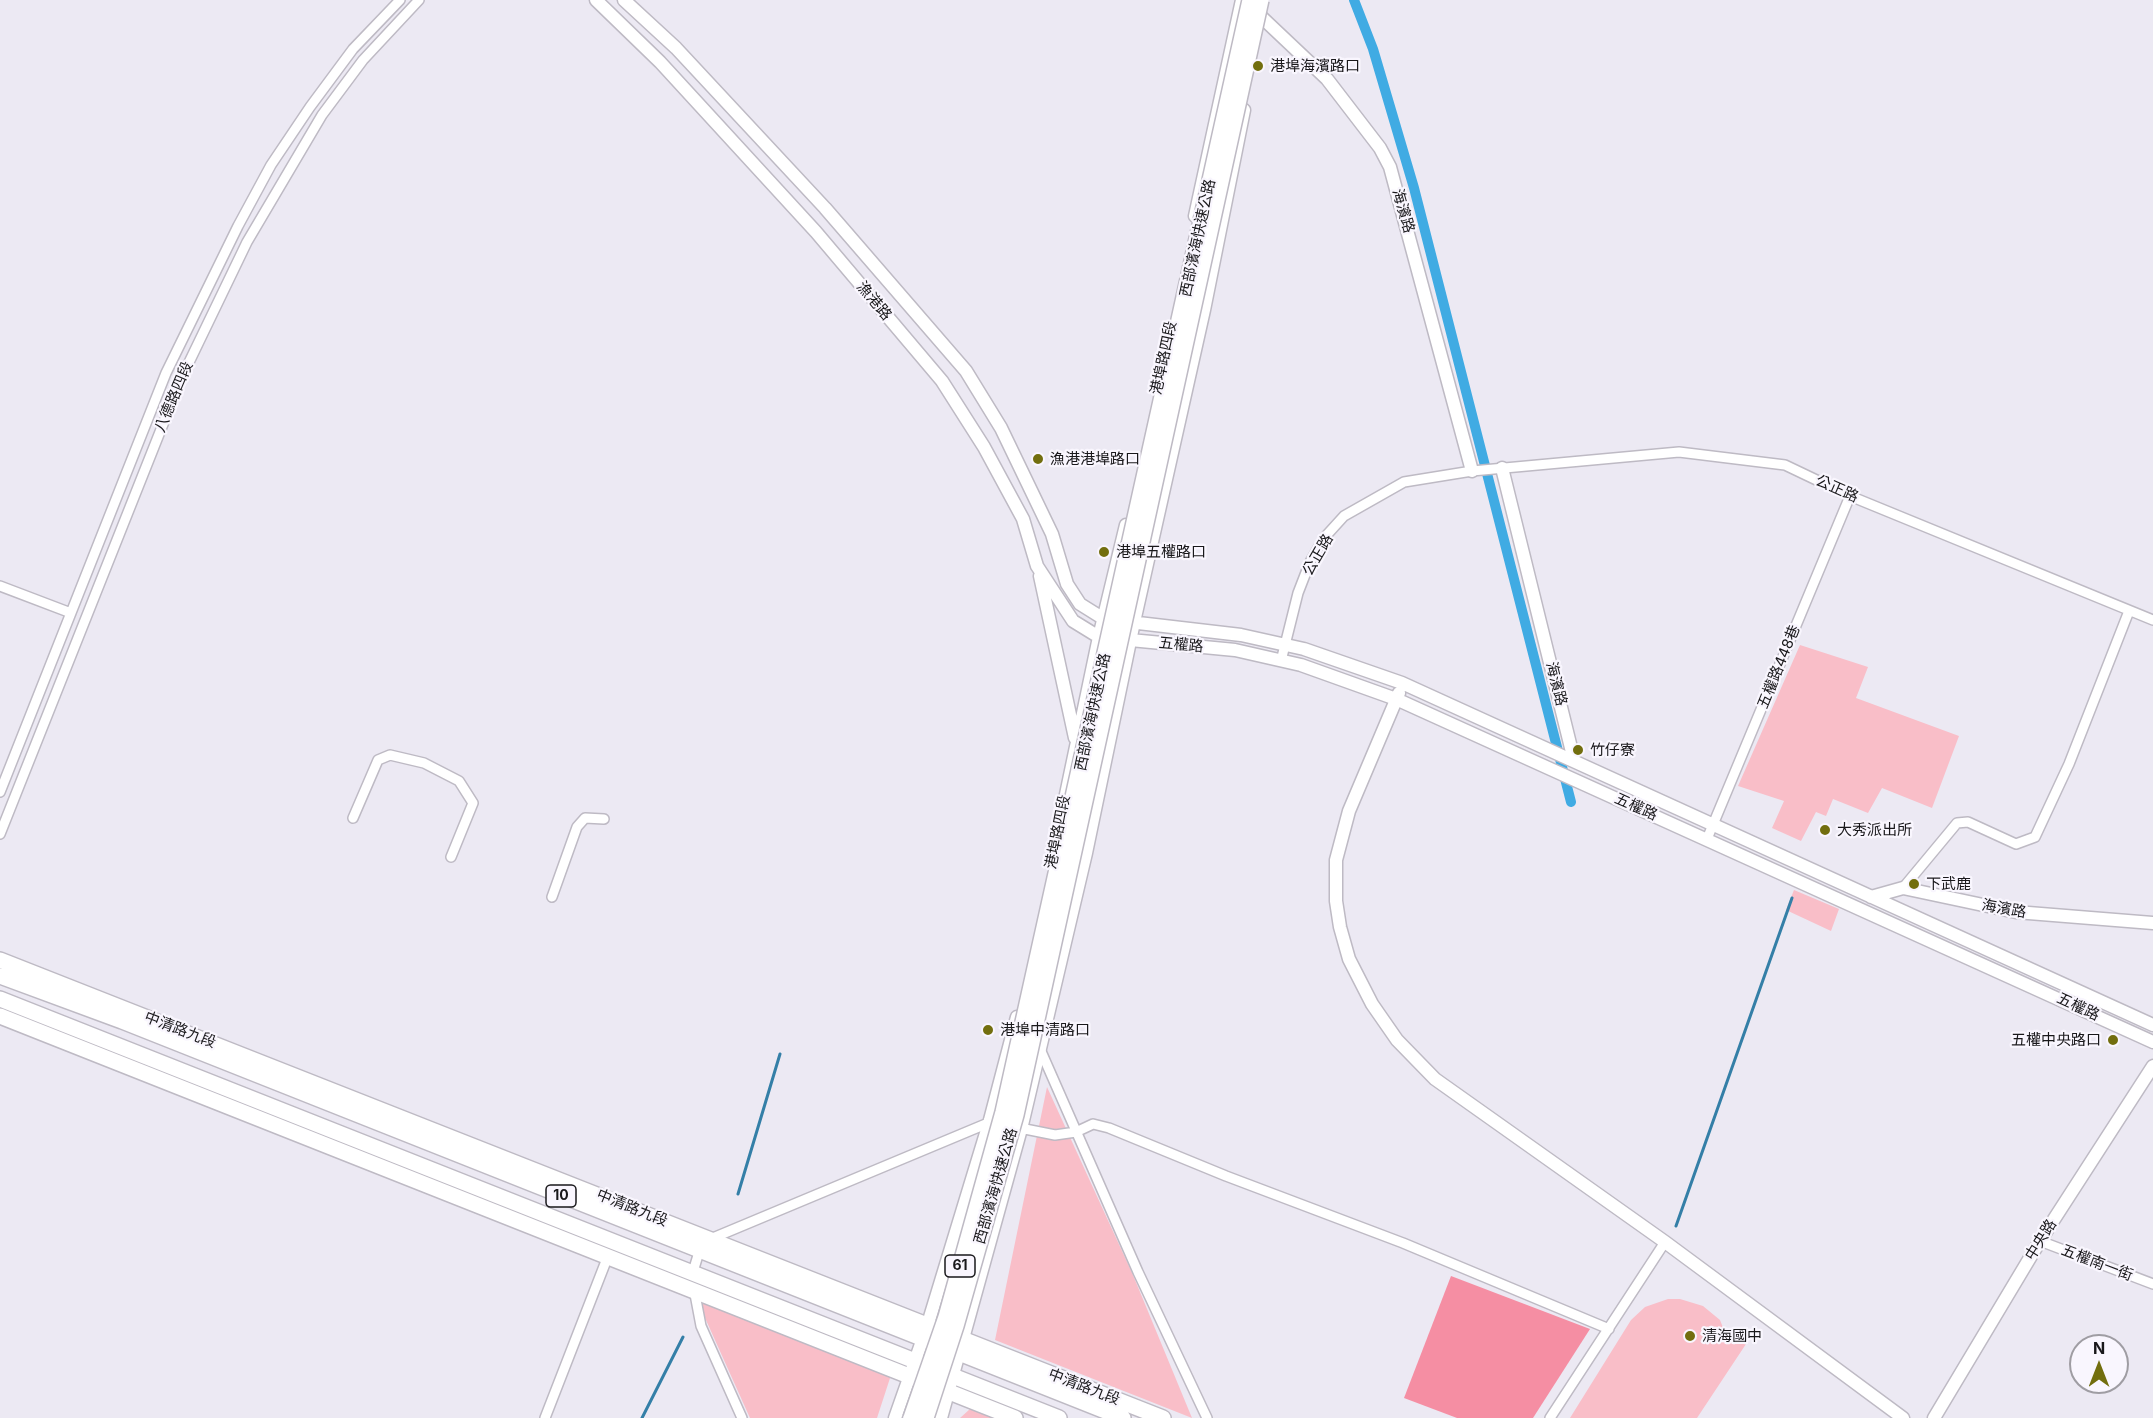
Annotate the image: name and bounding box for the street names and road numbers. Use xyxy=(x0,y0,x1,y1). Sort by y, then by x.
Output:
street label: 西部濱海快速公路 xyxy=(1177,177,1219,299)
street label: 海濱路 xyxy=(1388,187,1418,235)
street label: 漁港路 xyxy=(853,278,895,324)
street label: 港埠路四段 xyxy=(1147,319,1181,397)
street label: 八德路四段 xyxy=(151,359,197,435)
street label: 公正路 xyxy=(1813,472,1861,506)
street label: 公正路 xyxy=(1299,531,1337,579)
street label: 五權路448巷 xyxy=(1754,623,1804,711)
street label: 五權路 xyxy=(1158,634,1204,656)
street label: 西部濱海快速公路 xyxy=(1072,651,1114,773)
street label: 海濱路 xyxy=(1542,660,1570,708)
street label: 五權路 xyxy=(1612,790,1660,824)
street label: 港埠路四段 xyxy=(1042,793,1074,871)
street label: 海濱路 xyxy=(1980,896,2028,922)
street label: 五權路 xyxy=(2054,989,2102,1025)
street label: 中清路九段 xyxy=(142,1008,218,1052)
street label: 西部濱海快速公路 xyxy=(971,1126,1021,1246)
road number: 10 xyxy=(546,1185,576,1207)
street label: 中清路九段 xyxy=(594,1186,670,1230)
street label: 中央路 xyxy=(2021,1216,2061,1264)
street label: 五權南一街 xyxy=(2059,1241,2135,1285)
road number: 61 xyxy=(945,1255,975,1277)
street label: 中清路九段 xyxy=(1046,1365,1122,1409)

